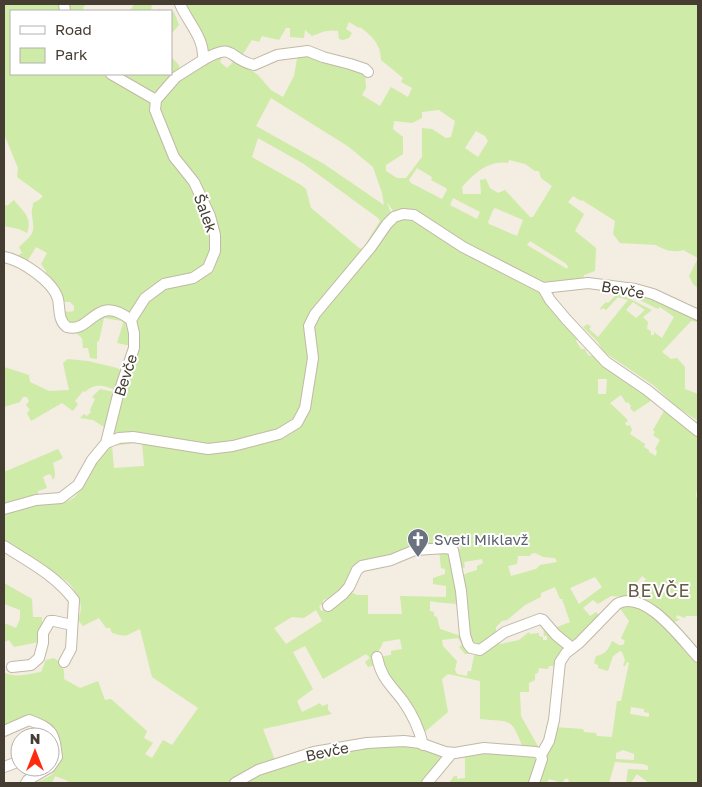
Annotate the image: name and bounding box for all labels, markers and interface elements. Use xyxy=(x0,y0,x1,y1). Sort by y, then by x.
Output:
legend xyxy=(10,10,172,75)
text: Road xyxy=(55,20,92,38)
text: Park xyxy=(55,45,88,63)
street label: Šalek xyxy=(191,191,221,235)
street label: Bevče xyxy=(600,276,646,302)
street label: Bevče xyxy=(110,351,140,398)
church icon: Sveti Miklavž xyxy=(406,527,430,558)
place label: Sveti Miklavž xyxy=(434,530,529,548)
district label: BEVČE xyxy=(627,579,691,601)
north arrow xyxy=(10,727,60,777)
text: N xyxy=(30,730,40,747)
street label: Bevče xyxy=(304,738,350,764)

